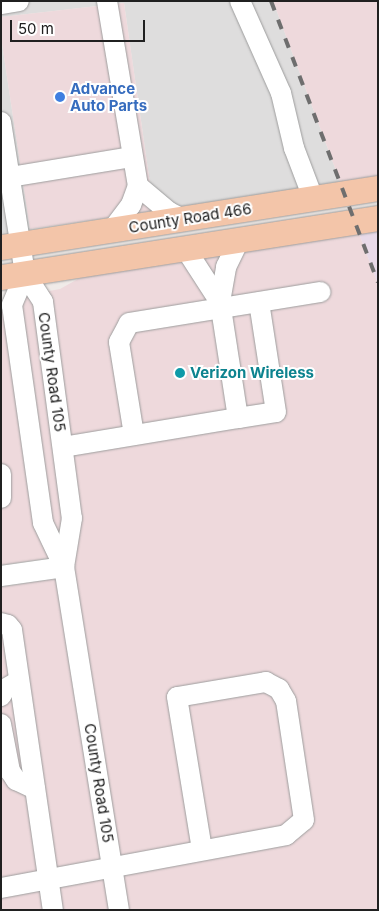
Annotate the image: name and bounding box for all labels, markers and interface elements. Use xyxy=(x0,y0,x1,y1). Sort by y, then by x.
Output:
scale bar xyxy=(12,10,148,42)
text: 50 m xyxy=(18,19,54,38)
place label: Advance Auto Parts xyxy=(70,79,147,114)
marker: Advance Auto Parts xyxy=(54,91,66,103)
street label: County Road 466 xyxy=(127,199,253,237)
street label: County Road 105 xyxy=(35,311,69,433)
place label: Verizon Wireless xyxy=(190,364,314,382)
marker: Verizon Wireless xyxy=(174,367,186,379)
street label: County Road 105 xyxy=(81,722,117,844)

